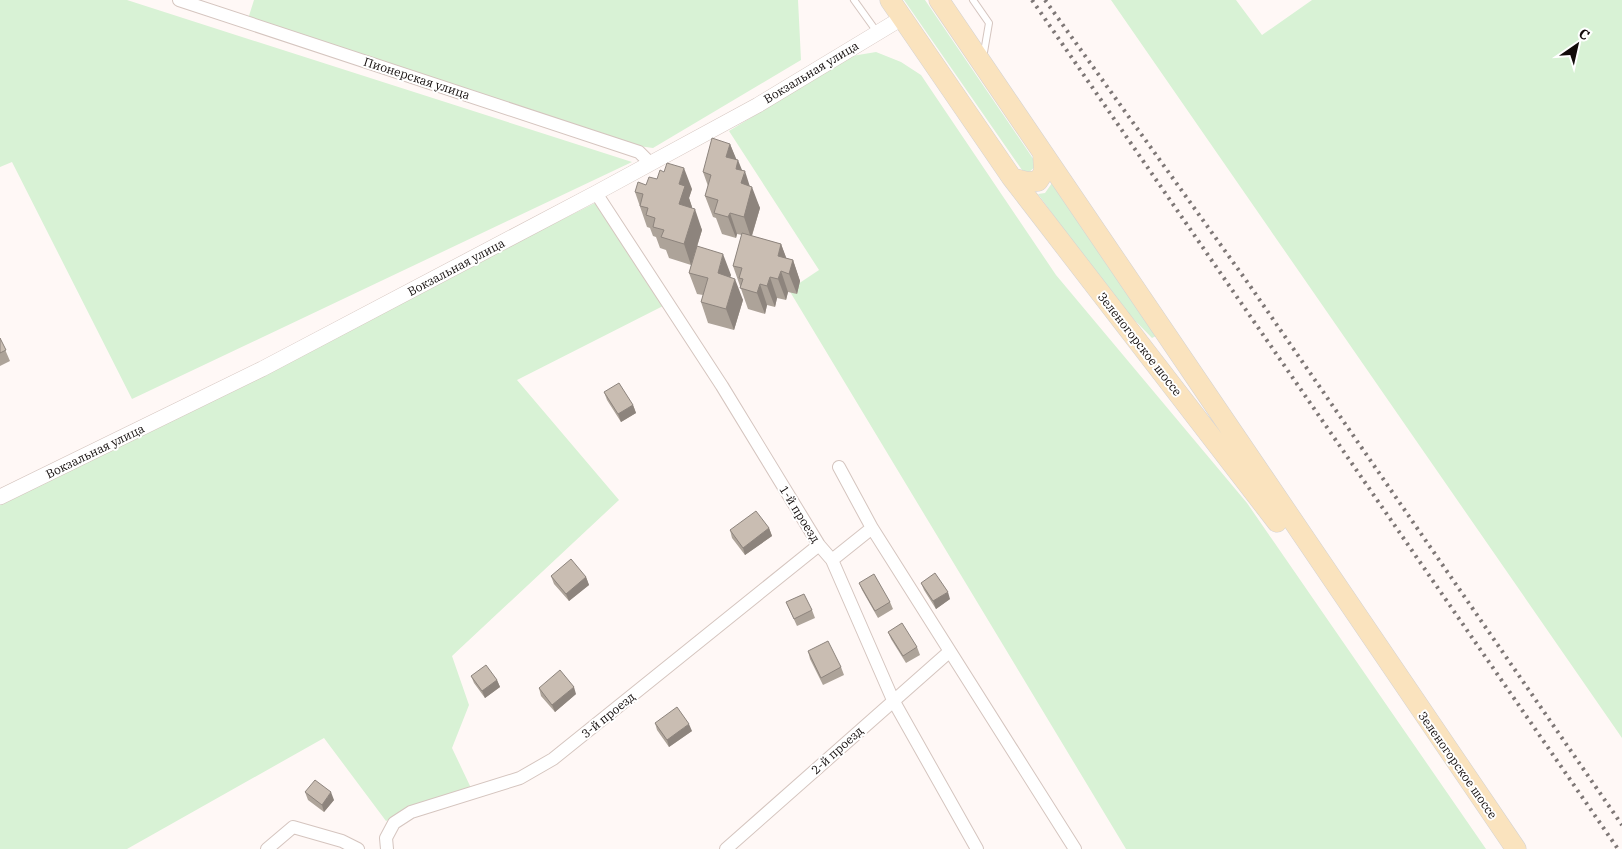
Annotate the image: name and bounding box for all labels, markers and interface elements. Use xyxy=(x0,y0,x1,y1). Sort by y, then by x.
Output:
north arrow xyxy=(1552,20,1602,70)
text: С xyxy=(1575,24,1593,44)
street label: Вокзальная улица xyxy=(761,38,862,106)
street label: Пионерская улица xyxy=(362,54,472,102)
street label: Вокзальная улица xyxy=(405,235,508,299)
street label: Зеленогорское шоссе xyxy=(1095,289,1185,399)
street label: Вокзальная улица xyxy=(43,420,147,481)
street label: 1-й проезд xyxy=(777,483,823,545)
street label: 3-й проезд xyxy=(578,689,638,741)
street label: Зеленогорское шоссе xyxy=(1415,709,1501,821)
street label: 2-й проезд xyxy=(808,723,866,777)

